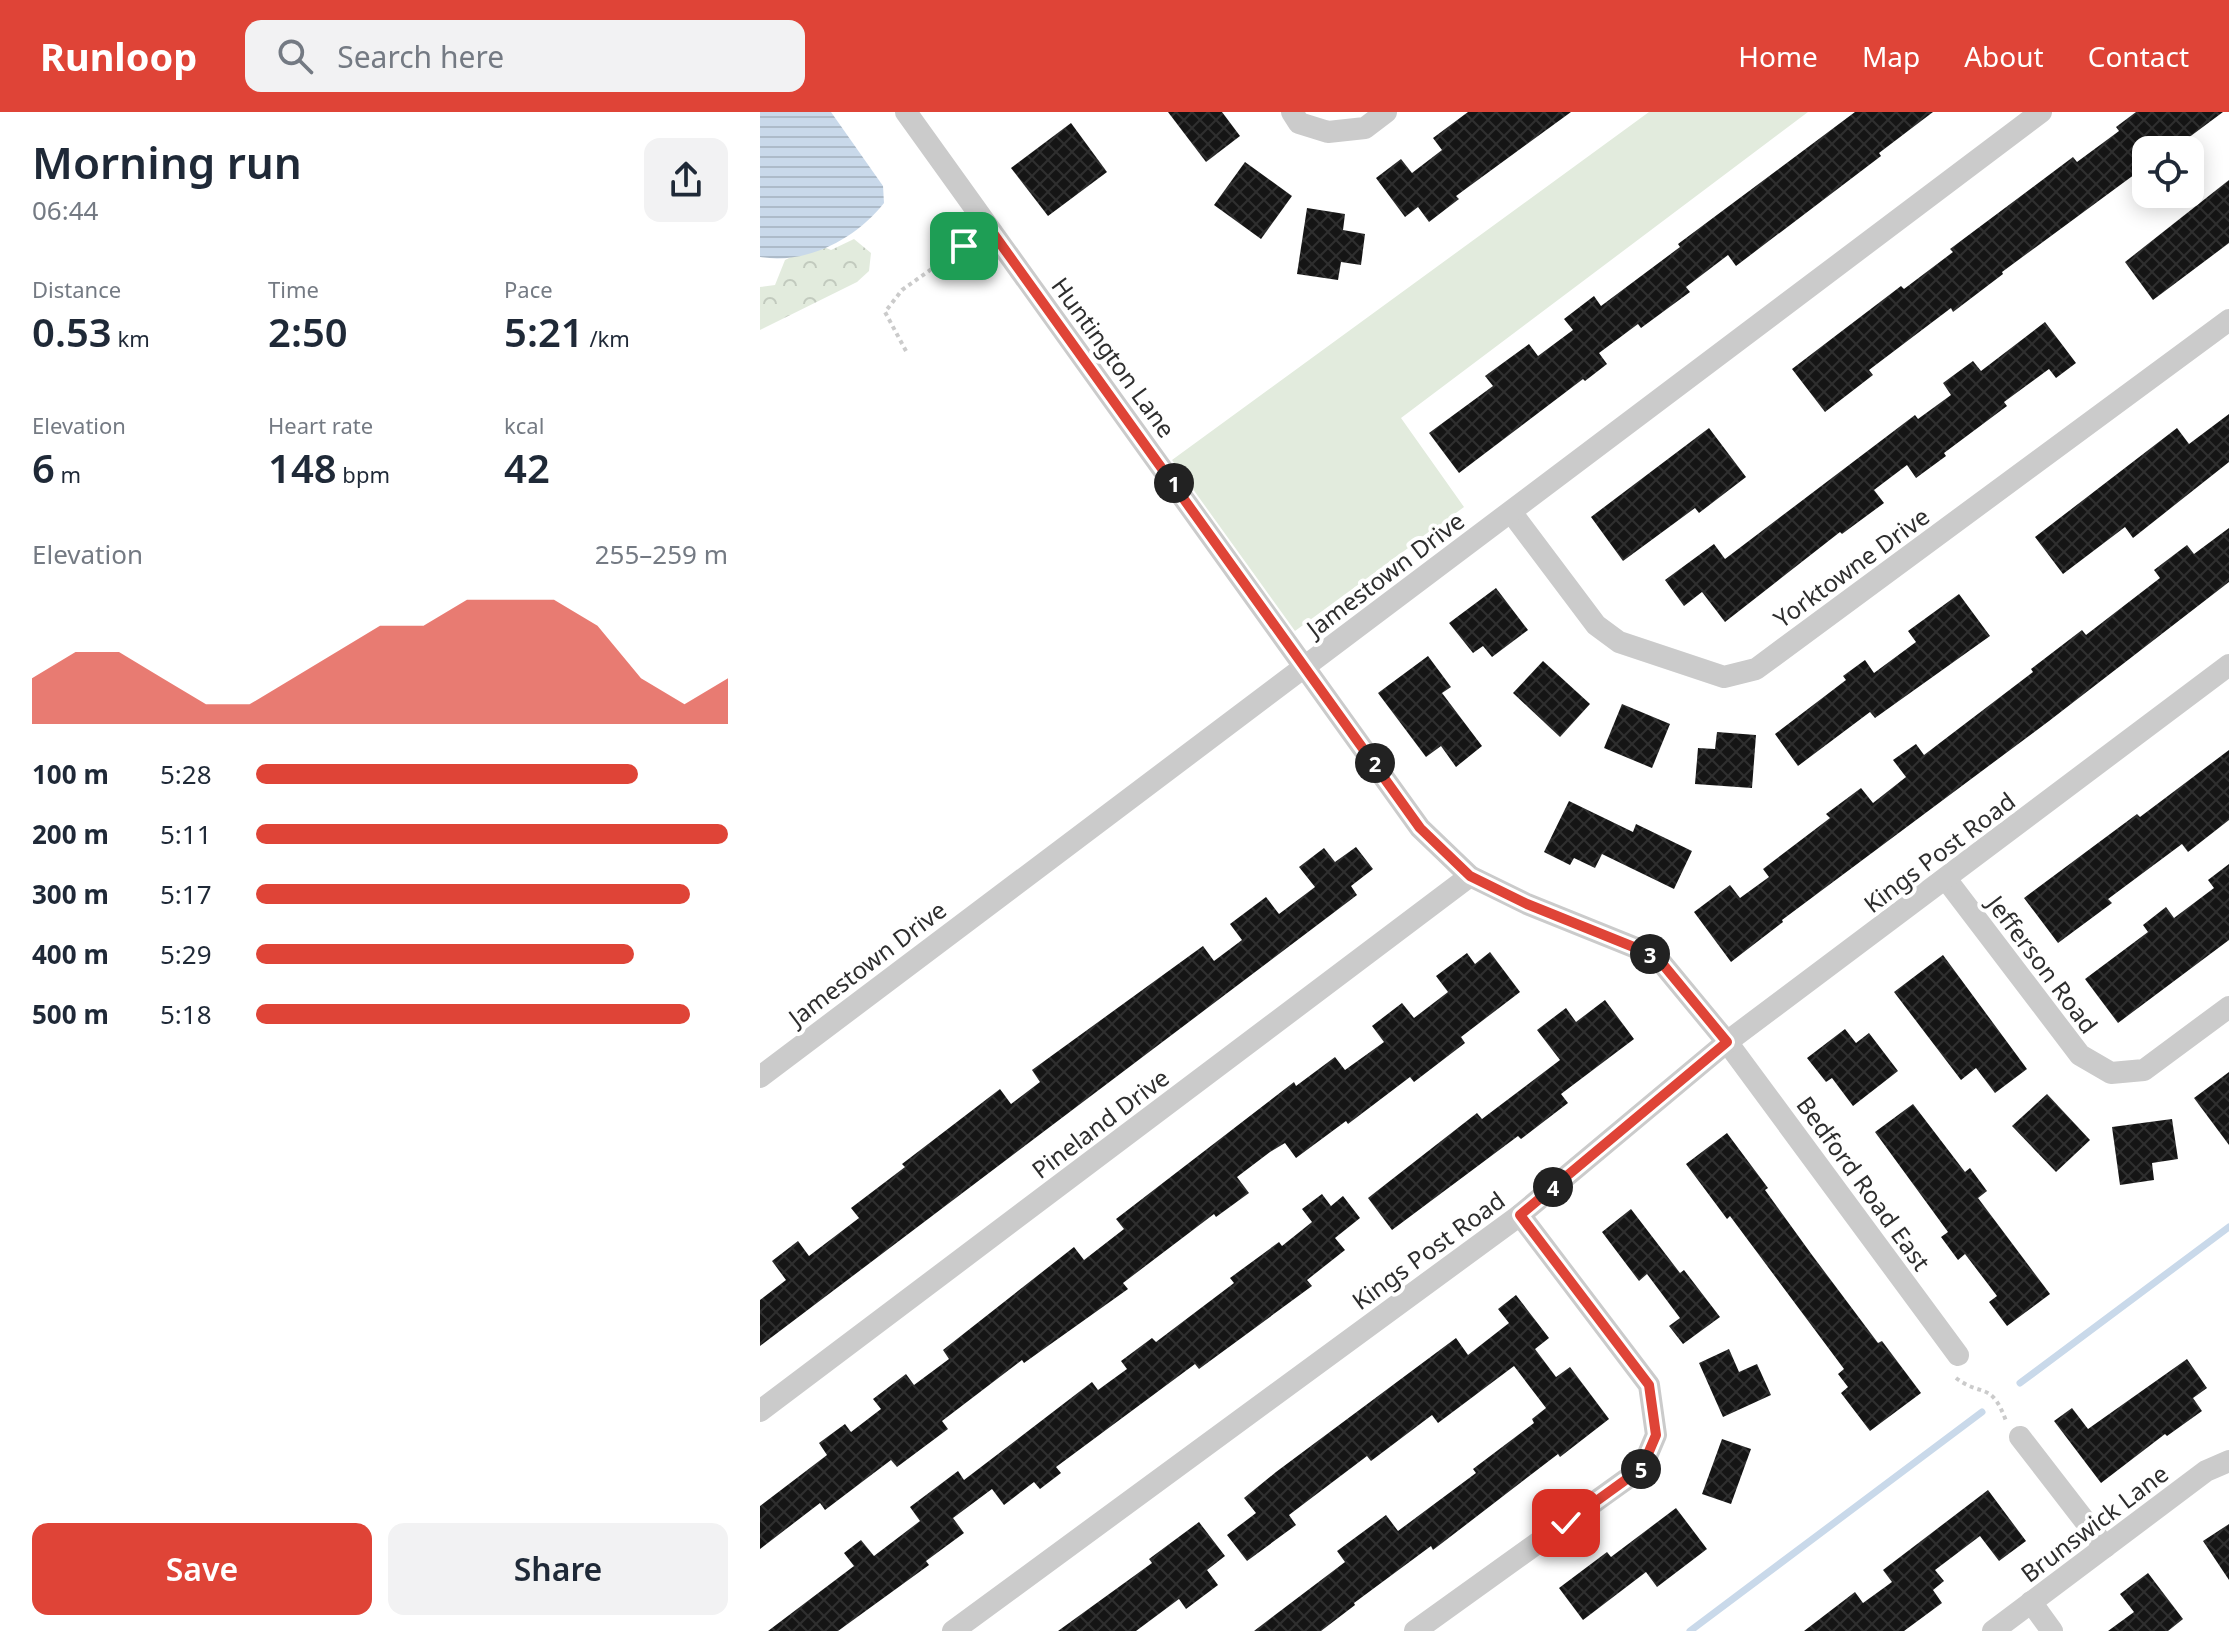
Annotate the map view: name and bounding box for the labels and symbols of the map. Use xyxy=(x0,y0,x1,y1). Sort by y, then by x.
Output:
pin xyxy=(930,212,998,280)
street label: Huntington Lane xyxy=(1045,270,1183,444)
pin: 1 xyxy=(1154,463,1194,503)
street label: Yorktowne Drive xyxy=(1766,499,1936,635)
street label: Jamestown Drive xyxy=(1298,504,1471,645)
pin: 2 xyxy=(1355,743,1395,783)
street label: Kings Post Road xyxy=(1857,784,2021,920)
street label: Jefferson Road xyxy=(1979,887,2106,1040)
street label: Jamestown Drive xyxy=(780,893,953,1034)
pin: 3 xyxy=(1630,934,1670,974)
street label: Pineland Drive xyxy=(1025,1060,1175,1186)
street label: Bedford Road East xyxy=(1790,1089,1939,1277)
pin: 4 xyxy=(1533,1167,1573,1207)
street label: Kings Post Road xyxy=(1345,1183,1511,1317)
pin: 5 xyxy=(1621,1449,1661,1489)
street label: Brunswick Lane xyxy=(2014,1457,2174,1589)
pin xyxy=(1532,1489,1600,1557)

